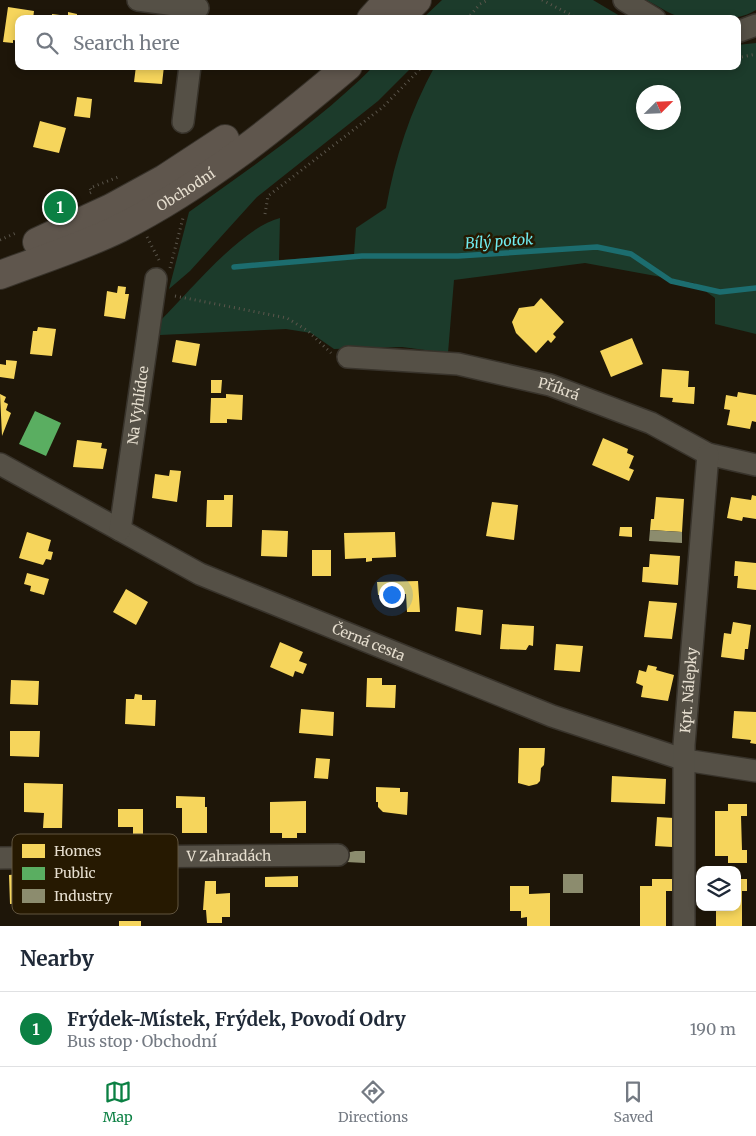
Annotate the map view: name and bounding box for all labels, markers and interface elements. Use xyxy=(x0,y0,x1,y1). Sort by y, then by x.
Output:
search box xyxy=(15,15,741,70)
icon: search xyxy=(33,29,61,57)
text: Search here xyxy=(73,31,180,55)
north arrow xyxy=(636,85,681,130)
street label: Obchodní xyxy=(153,164,219,215)
pin: 1 xyxy=(44,188,76,226)
water label: Bílý potok xyxy=(464,229,535,253)
street label: Na Vyhlídce xyxy=(123,365,152,446)
street label: Příkrá xyxy=(536,374,582,404)
your location xyxy=(379,582,405,608)
street label: Černá cesta xyxy=(329,619,408,665)
street label: Kpt. Nálepky xyxy=(676,646,701,734)
legend xyxy=(12,834,178,914)
text: Homes xyxy=(54,842,101,860)
street label: V Zahradách xyxy=(186,847,271,865)
text: Public xyxy=(54,864,96,882)
map controls xyxy=(696,866,741,911)
button: layers xyxy=(696,866,741,911)
text: Industry xyxy=(54,887,113,905)
text: Nearby xyxy=(20,945,94,972)
text: Frýdek-Místek, Frýdek, Povodí Odry xyxy=(67,1007,406,1031)
text: 1 xyxy=(32,1019,40,1039)
text: 190 m xyxy=(690,1019,736,1039)
text: Bus stop · Obchodní xyxy=(67,1031,217,1051)
tab: Map xyxy=(103,1078,133,1126)
tab: Directions xyxy=(338,1078,408,1126)
tab: Saved xyxy=(614,1078,653,1126)

